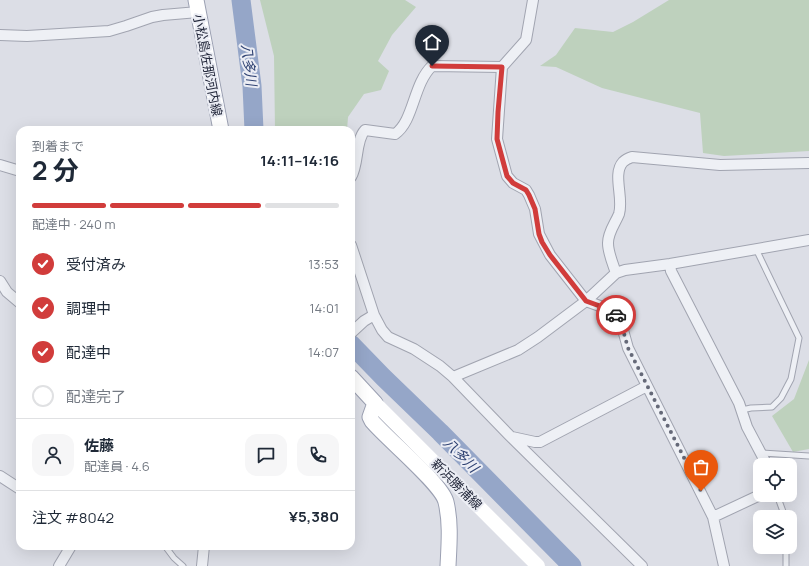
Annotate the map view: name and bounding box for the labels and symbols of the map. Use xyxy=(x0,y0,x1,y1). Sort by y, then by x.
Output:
street label: 小松島佐那河内線 xyxy=(189,12,227,118)
pin xyxy=(415,25,449,66)
water label: 八多川 xyxy=(238,43,262,89)
courier xyxy=(596,295,636,335)
water label: 八多川 xyxy=(440,433,484,478)
pin xyxy=(684,450,718,491)
street label: 新浜勝浦線 xyxy=(428,455,486,513)

